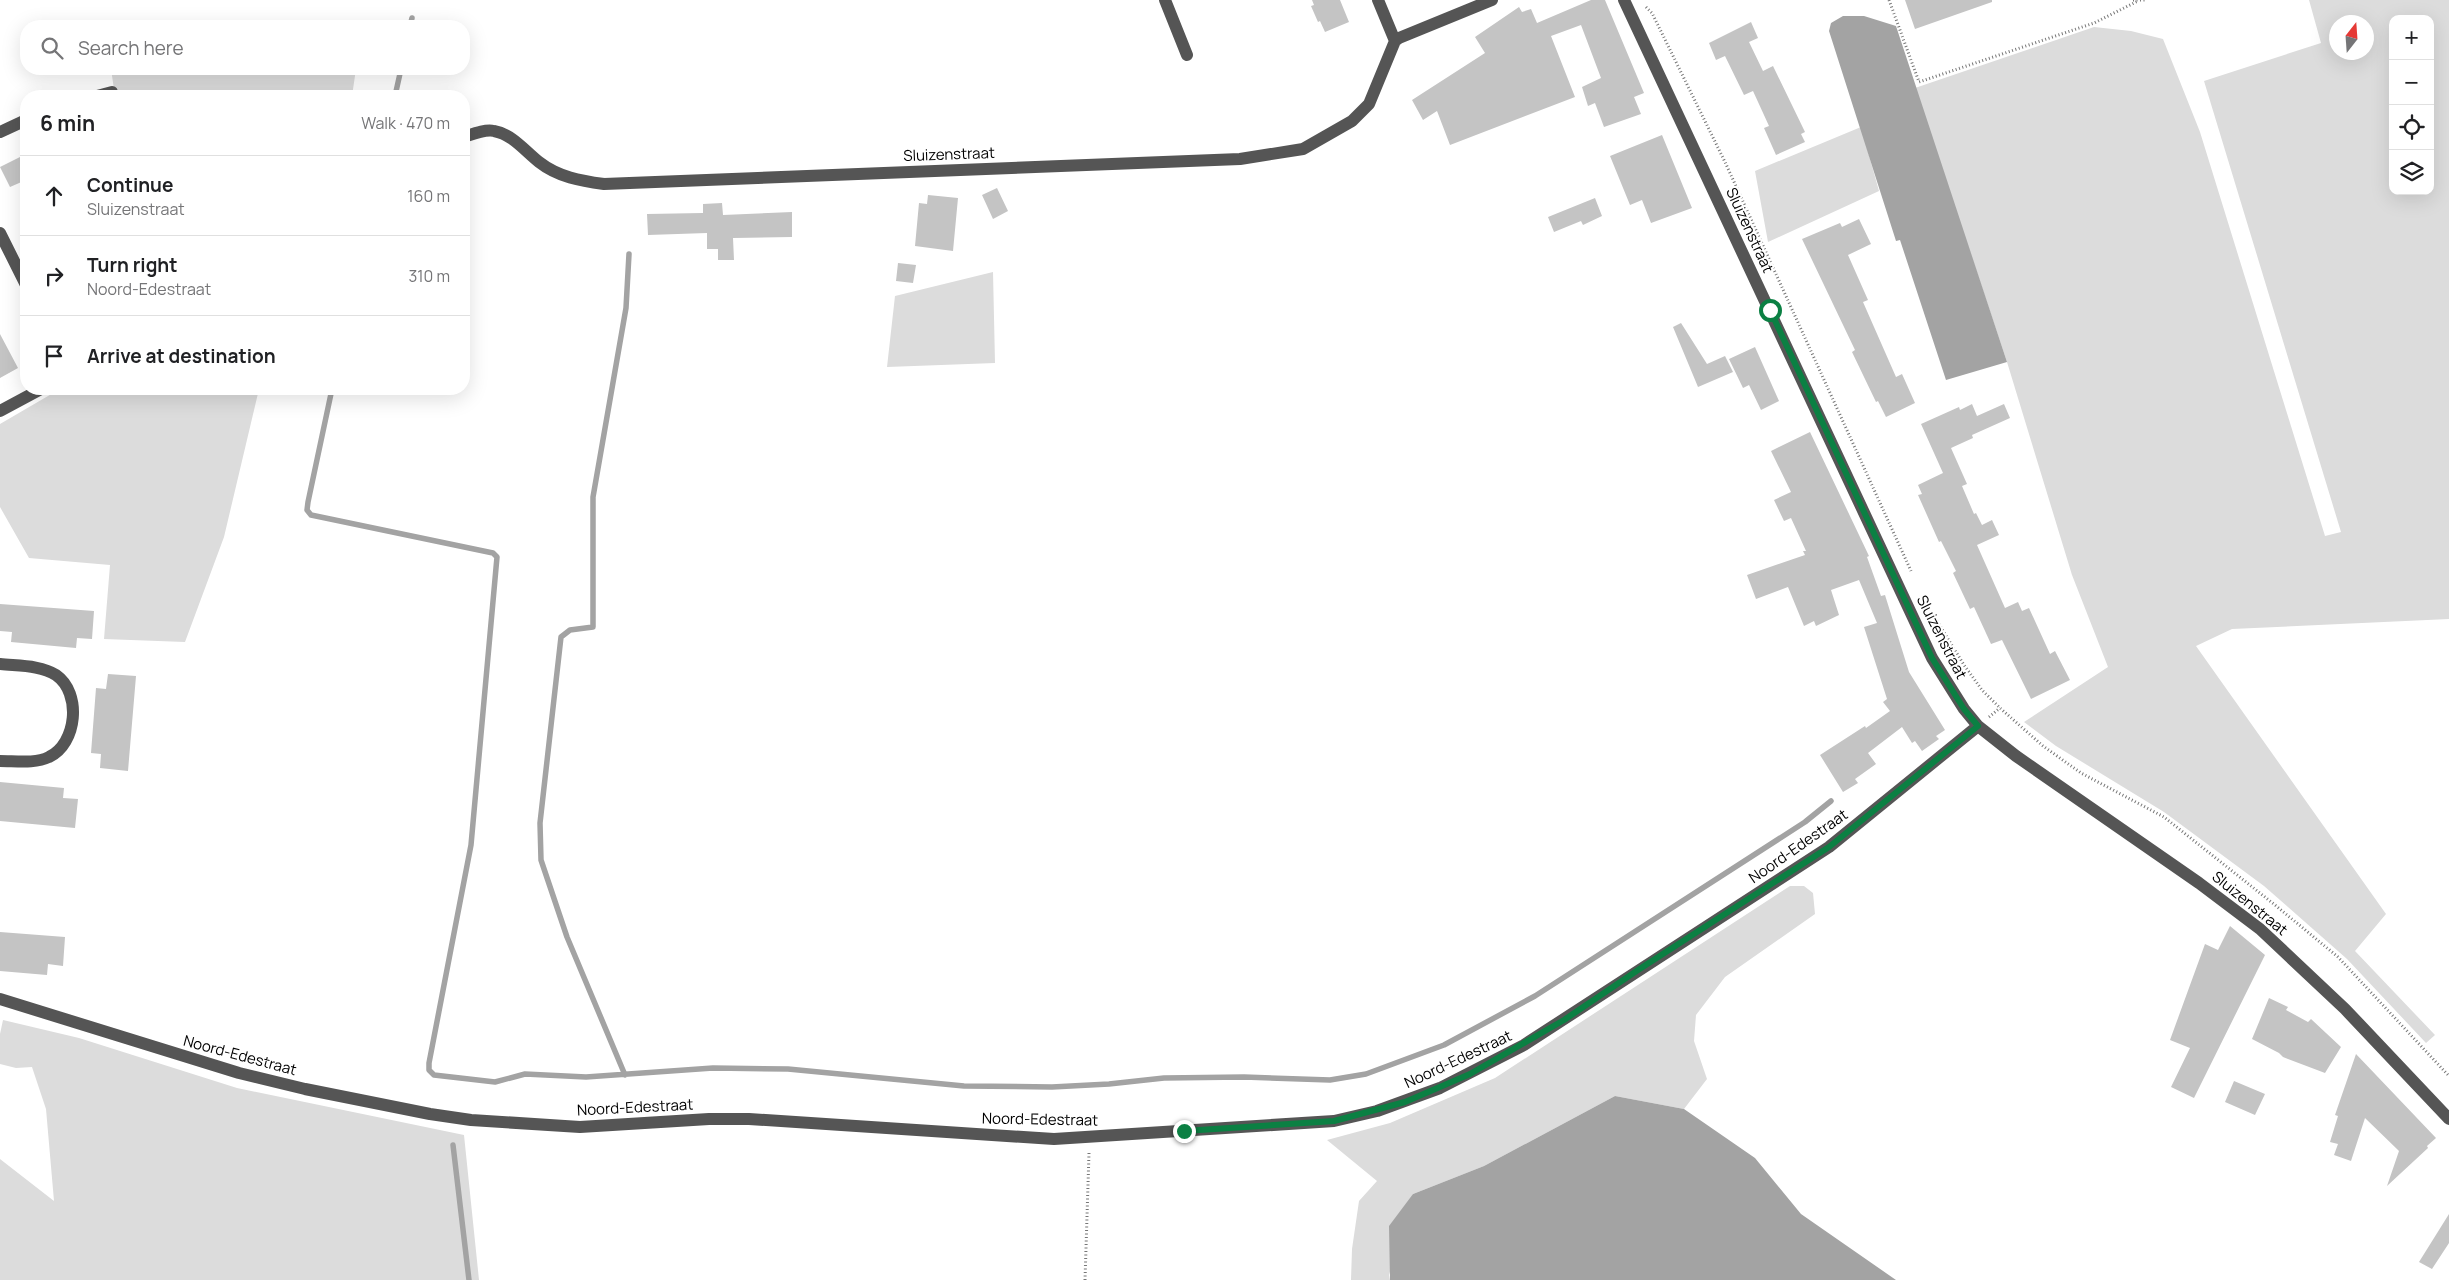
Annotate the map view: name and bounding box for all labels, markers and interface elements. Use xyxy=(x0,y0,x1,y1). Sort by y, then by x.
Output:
north arrow xyxy=(2329,15,2374,60)
map controls xyxy=(2389,15,2434,195)
button: + xyxy=(2389,15,2434,60)
search box xyxy=(20,20,470,75)
icon: search xyxy=(38,34,66,62)
text: Search here xyxy=(78,35,184,61)
button: − xyxy=(2389,60,2434,105)
button: locate xyxy=(2389,105,2434,150)
text: 6 min xyxy=(40,109,95,137)
text: Walk · 470 m xyxy=(361,112,450,134)
street label: Sluizenstraat xyxy=(903,142,995,166)
button: layers xyxy=(2389,150,2434,195)
text: Continue xyxy=(87,172,173,198)
icon: ahead xyxy=(40,182,68,210)
street label: Sluizenstraat xyxy=(1721,184,1779,276)
text: 160 m xyxy=(407,185,450,207)
text: Sluizenstraat xyxy=(87,198,185,220)
text: Turn right xyxy=(87,252,177,278)
icon: right xyxy=(40,262,68,290)
text: 310 m xyxy=(408,265,450,287)
text: Noord-Edestraat xyxy=(87,278,211,300)
route start xyxy=(1759,299,1782,322)
icon: arrive xyxy=(40,342,68,370)
text: Arrive at destination xyxy=(87,343,276,369)
street label: Sluizenstraat xyxy=(1912,591,1972,683)
street label: Noord-Edestraat xyxy=(1744,804,1852,888)
street label: Sluizenstraat xyxy=(2208,866,2292,940)
street label: Noord-Edestraat xyxy=(1401,1025,1515,1093)
street label: Noord-Edestraat xyxy=(181,1030,299,1080)
street label: Noord-Edestraat xyxy=(576,1093,694,1121)
street label: Noord-Edestraat xyxy=(982,1107,1098,1131)
route end xyxy=(1173,1120,1196,1143)

